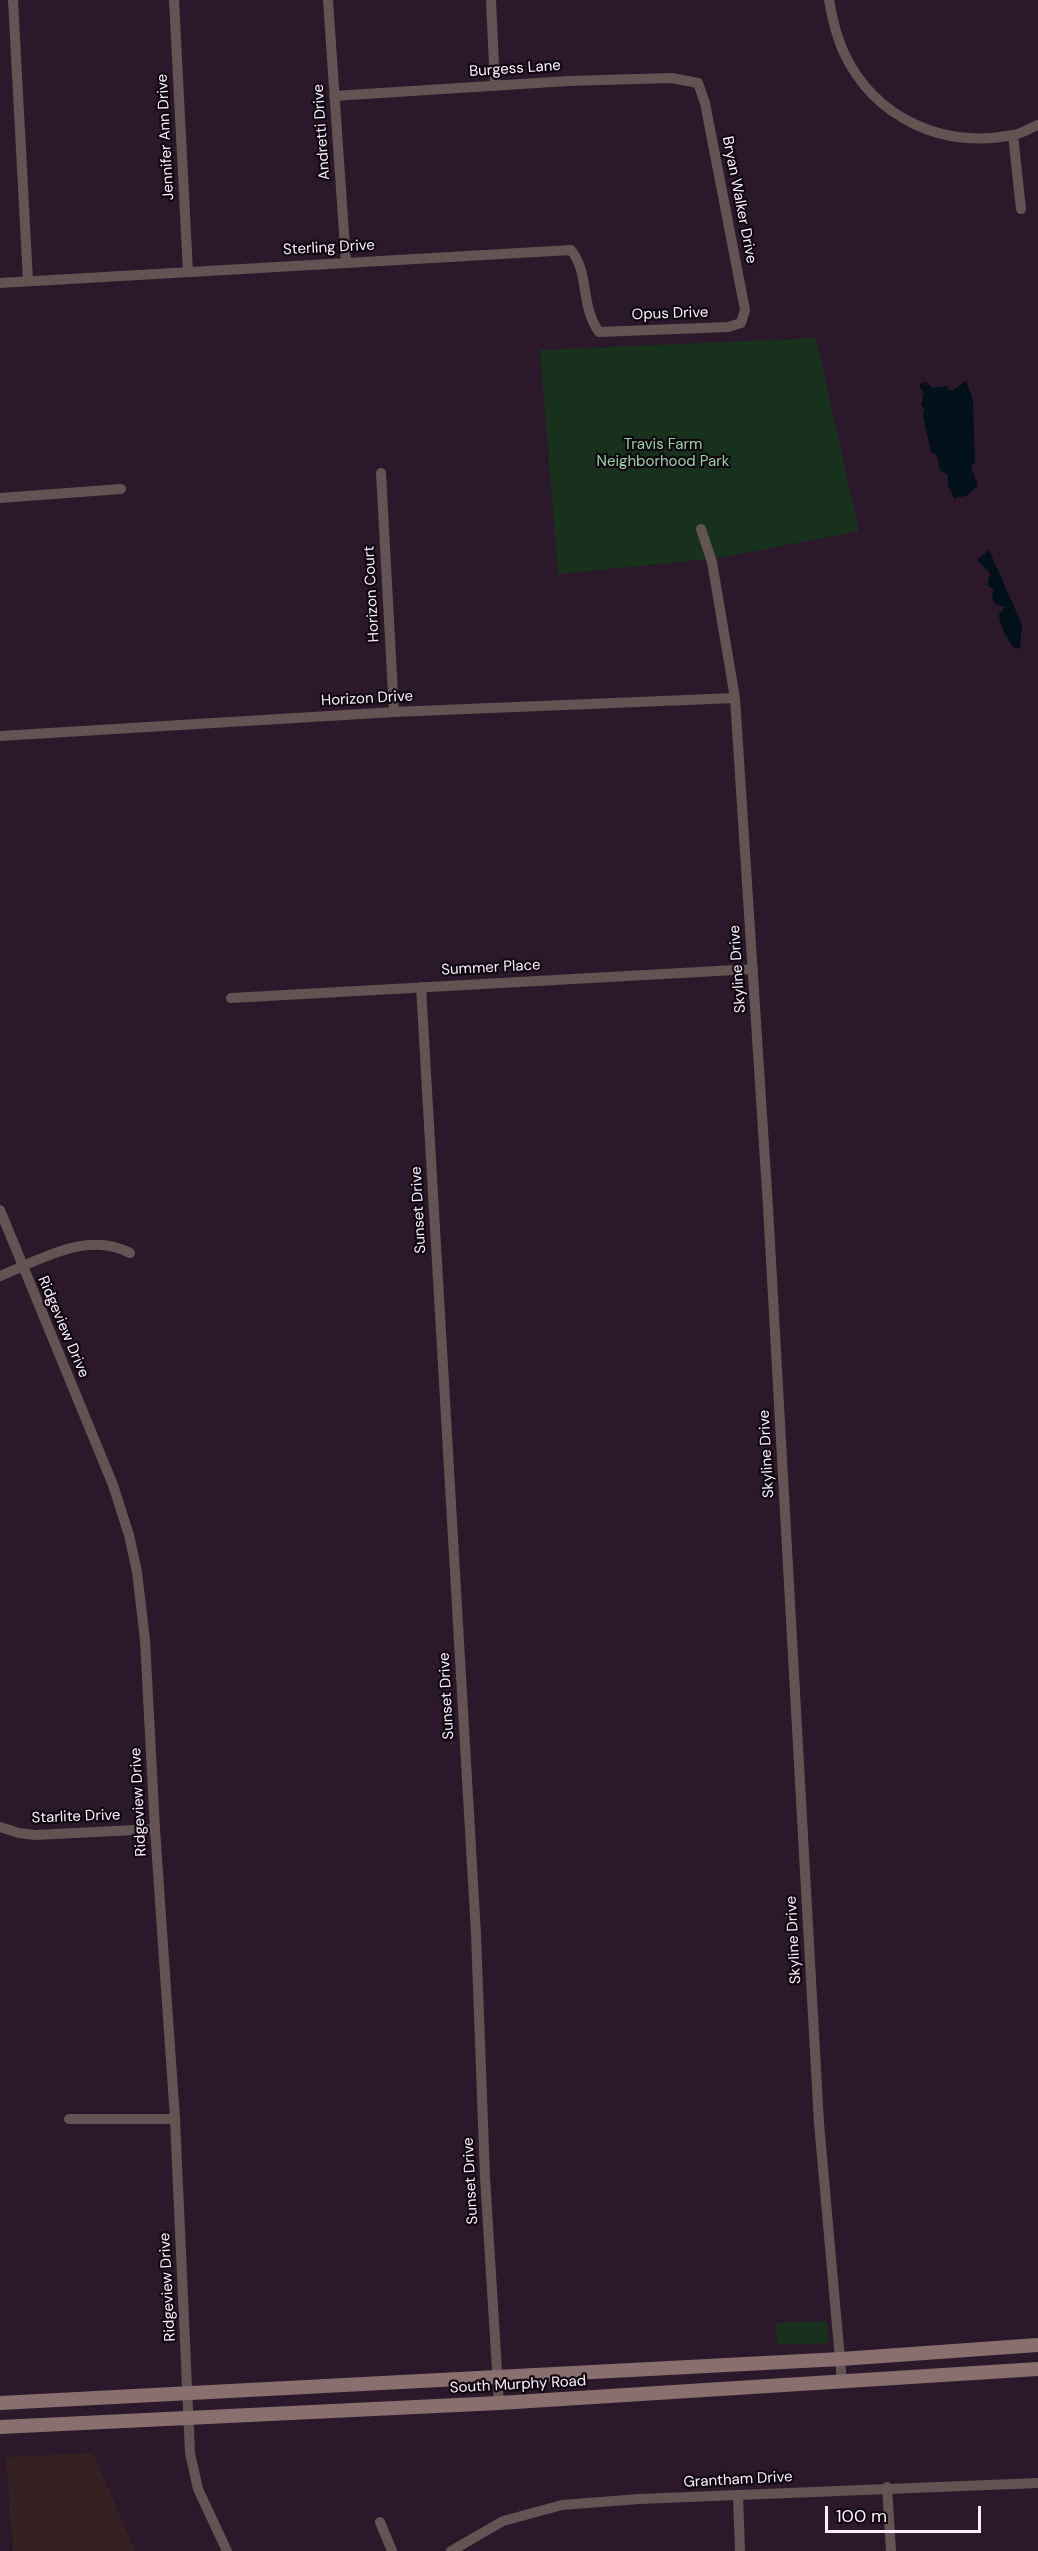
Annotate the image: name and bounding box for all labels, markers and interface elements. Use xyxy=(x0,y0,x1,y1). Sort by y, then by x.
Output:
street label: Burgess Lane xyxy=(469,57,561,81)
street label: Jennifer Ann Drive xyxy=(154,73,178,201)
street label: Andretti Drive xyxy=(310,83,334,181)
street label: Bryan Walker Drive xyxy=(718,135,760,265)
street label: Sterling Drive xyxy=(283,237,375,259)
street label: Opus Drive xyxy=(631,304,709,324)
park label: Travis Farm Neighborhood Park xyxy=(597,436,729,471)
street label: Horizon Court xyxy=(360,545,384,643)
street label: Horizon Drive xyxy=(321,688,413,710)
street label: Skyline Drive xyxy=(726,924,750,1014)
street label: Summer Place xyxy=(441,956,541,980)
street label: Sunset Drive xyxy=(408,1166,430,1254)
street label: Ridgeview Drive xyxy=(33,1273,93,1381)
street label: Skyline Drive xyxy=(756,1409,778,1499)
street label: Sunset Drive xyxy=(436,1652,458,1740)
street label: Ridgeview Drive xyxy=(127,1747,151,1857)
street label: Starlite Drive xyxy=(31,1806,121,1828)
street label: Skyline Drive xyxy=(783,1895,805,1985)
street label: Sunset Drive xyxy=(460,2137,482,2225)
street label: Ridgeview Drive xyxy=(156,2232,180,2342)
street label: South Murphy Road xyxy=(449,2372,587,2398)
street label: Grantham Drive xyxy=(683,2468,793,2492)
scale bar xyxy=(828,2494,984,2532)
text: 100 m xyxy=(836,2504,887,2528)

